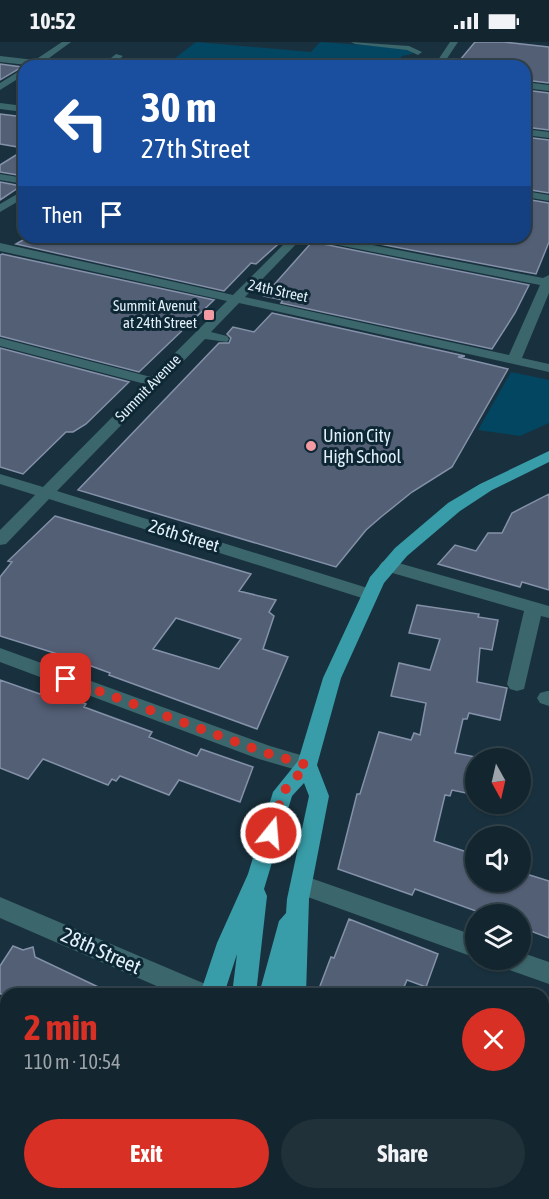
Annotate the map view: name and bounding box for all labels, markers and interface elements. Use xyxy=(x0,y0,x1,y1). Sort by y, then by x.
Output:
text: 10:52 xyxy=(30,8,76,34)
text: 30 m xyxy=(141,83,216,131)
icon: left xyxy=(42,84,120,162)
text: 27th Street xyxy=(141,133,250,164)
icon: arrive xyxy=(95,198,128,231)
text: Then xyxy=(42,202,83,228)
street label: 24th Street xyxy=(247,276,310,305)
place label: Summit Avenut at 24th Street xyxy=(113,297,197,331)
marker: Summit Avenut at 24th Street xyxy=(202,308,216,322)
street label: Summit Avenue xyxy=(111,351,184,425)
place label: Union City High School xyxy=(323,425,401,467)
marker: Union City High School xyxy=(304,439,318,453)
street label: 26th Street xyxy=(146,515,222,556)
pin xyxy=(40,653,91,704)
icon: arrive xyxy=(49,662,82,695)
north arrow xyxy=(465,748,531,814)
map controls xyxy=(465,748,531,970)
position arrow xyxy=(239,801,303,865)
button: sound xyxy=(465,826,531,892)
button: layers xyxy=(465,904,531,970)
street label: 28th Street xyxy=(58,922,145,978)
text: 2 min xyxy=(24,1006,98,1048)
button: close xyxy=(462,1008,525,1071)
text: 110 m · 10:54 xyxy=(24,1050,121,1073)
button: Exit xyxy=(24,1119,269,1188)
button: Share xyxy=(281,1119,525,1188)

